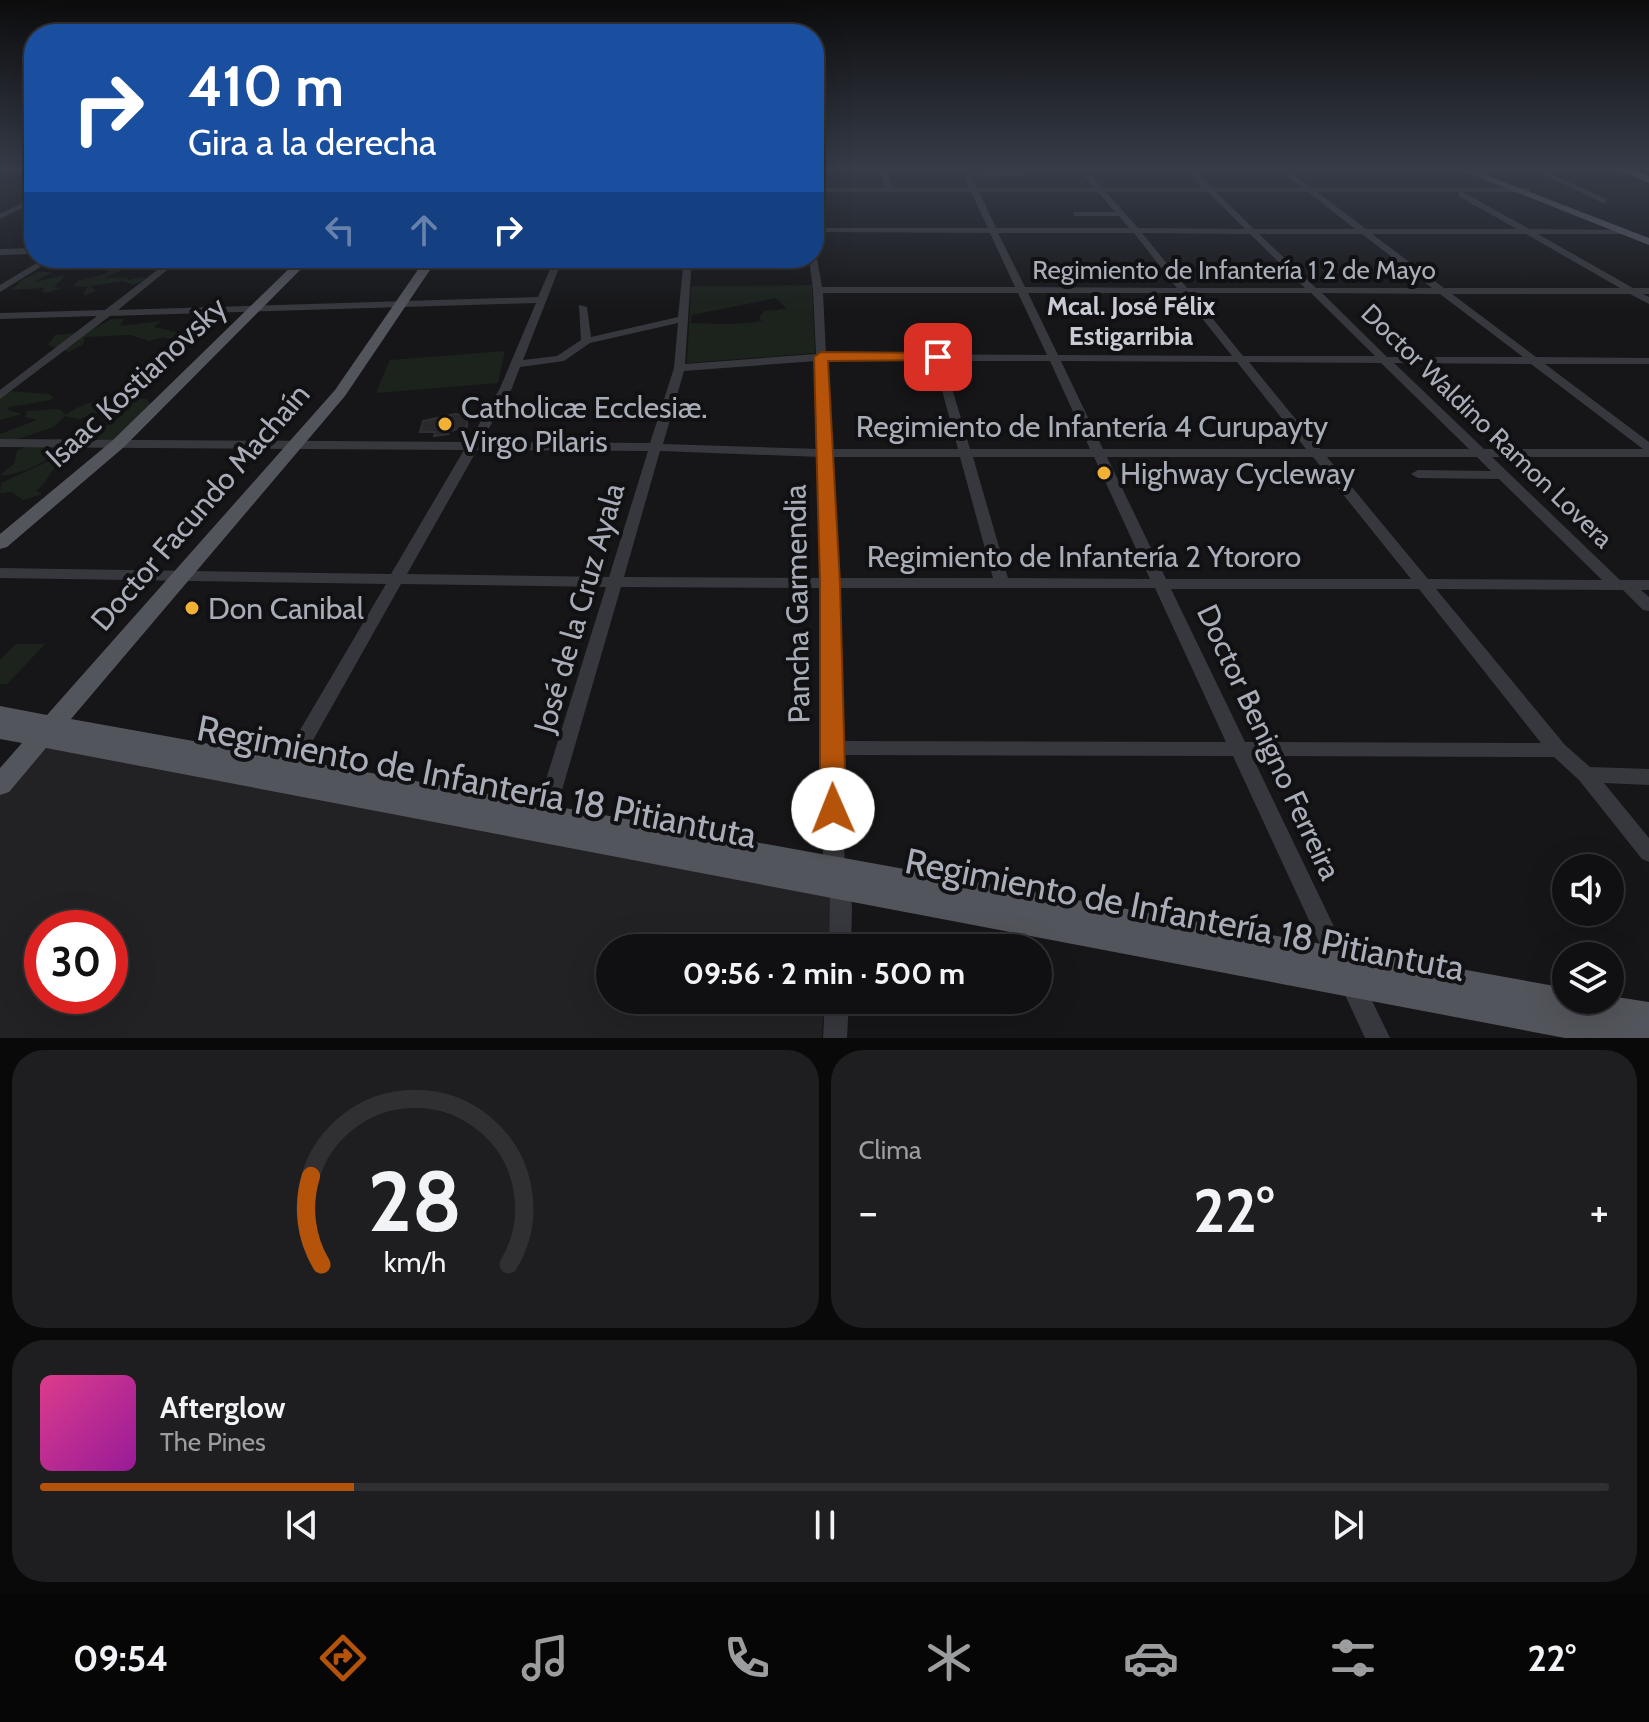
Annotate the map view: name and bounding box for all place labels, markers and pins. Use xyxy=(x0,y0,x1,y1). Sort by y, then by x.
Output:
pin xyxy=(904,323,972,391)
place label: Catholicæ Ecclesiæ. Virgo Pilaris xyxy=(461,389,708,460)
marker: Catholicæ Ecclesiæ. Virgo Pilaris xyxy=(436,415,454,433)
place label: Highway Cycleway xyxy=(1120,455,1355,492)
marker: Highway Cycleway xyxy=(1095,464,1113,482)
place label: Don Canibal xyxy=(208,590,364,627)
marker: Don Canibal xyxy=(183,599,201,617)

